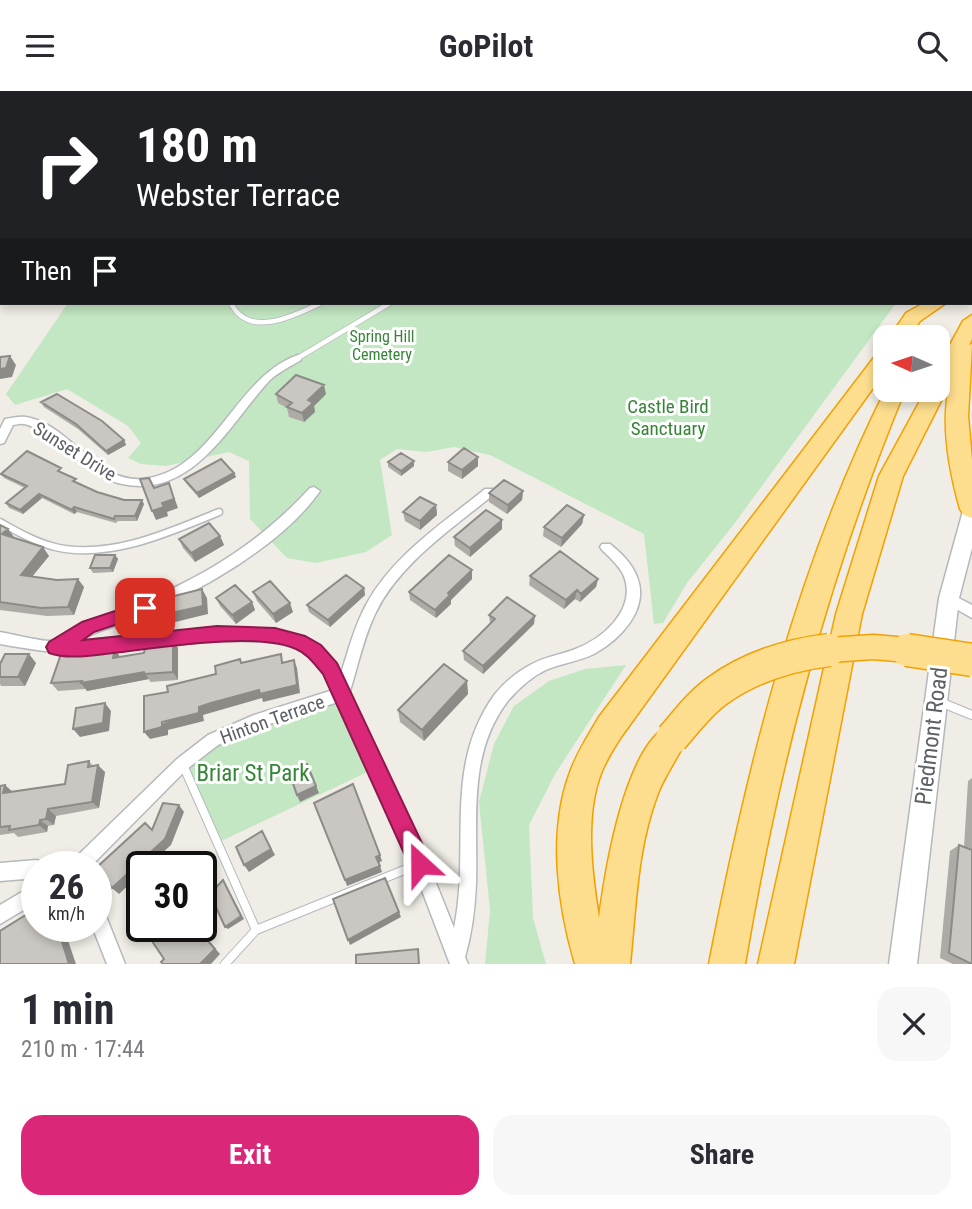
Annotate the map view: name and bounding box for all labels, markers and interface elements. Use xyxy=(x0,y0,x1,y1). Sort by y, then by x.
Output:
icon: menu xyxy=(21,27,59,65)
text: GoPilot xyxy=(439,27,533,65)
icon: search xyxy=(913,27,951,65)
text: 180 m xyxy=(136,117,258,174)
icon: right xyxy=(21,119,112,210)
text: Webster Terrace xyxy=(136,176,340,214)
icon: arrive xyxy=(86,252,124,290)
text: Then xyxy=(21,256,72,286)
north arrow xyxy=(873,325,950,403)
map controls xyxy=(873,325,950,402)
park label: Spring Hill Cemetery xyxy=(350,327,414,364)
park label: Castle Bird Sanctuary xyxy=(627,395,709,440)
street label: Sunset Drive xyxy=(29,417,121,486)
pin xyxy=(115,578,175,638)
icon: arrive xyxy=(126,589,164,627)
street label: Piedmont Road xyxy=(910,666,953,806)
street label: Hinton Terrace xyxy=(217,690,328,749)
park label: Briar St Park xyxy=(196,760,310,787)
position arrow xyxy=(383,827,457,901)
speed limit sign: 30 xyxy=(126,851,217,942)
text: 26 xyxy=(49,867,84,908)
text: km/h xyxy=(48,903,85,924)
text: 1 min xyxy=(21,985,114,1034)
button: close xyxy=(877,987,951,1061)
text: 210 m · 17:44 xyxy=(21,1036,145,1063)
button: Exit xyxy=(21,1115,479,1195)
button: Share xyxy=(493,1115,951,1195)

